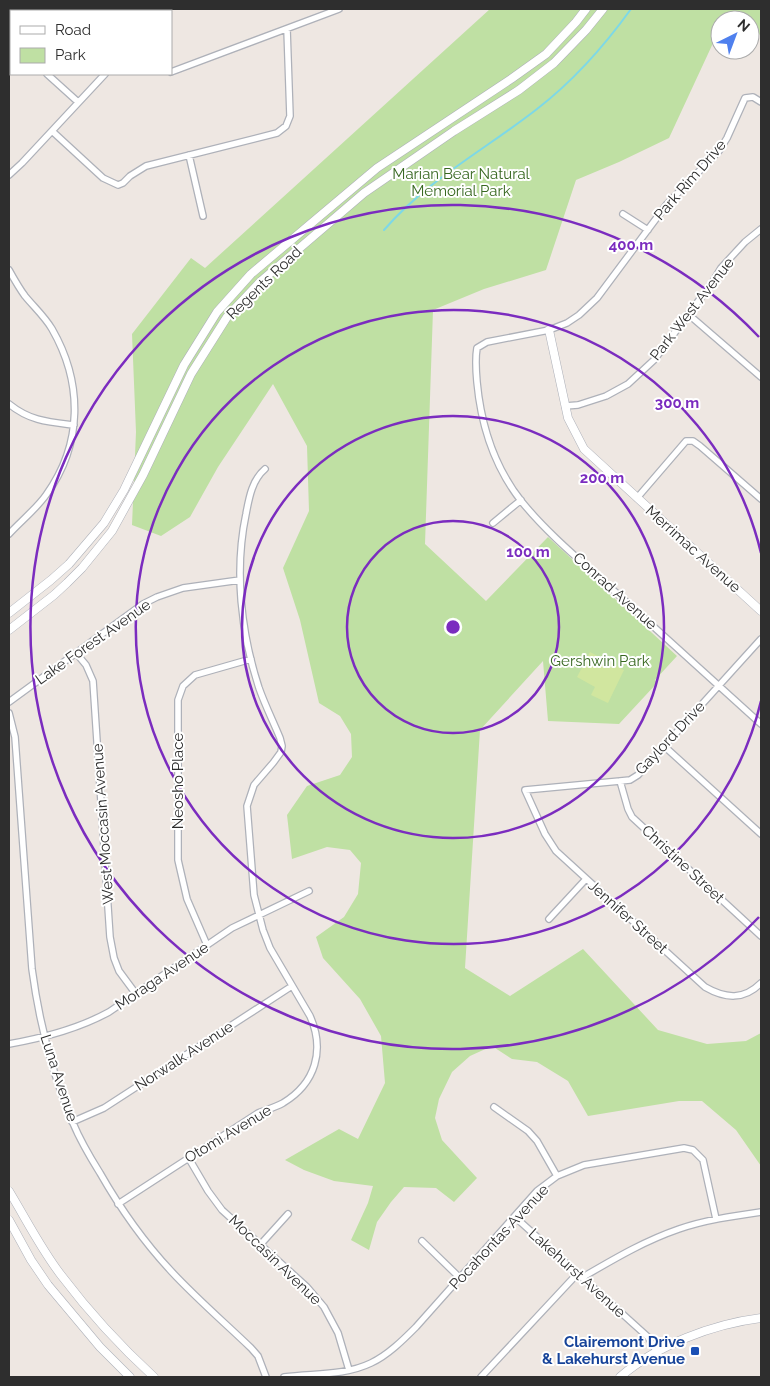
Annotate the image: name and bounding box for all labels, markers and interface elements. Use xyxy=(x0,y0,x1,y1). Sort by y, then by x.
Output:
legend xyxy=(10,10,172,75)
north arrow xyxy=(710,10,760,60)
text: N xyxy=(734,16,753,35)
text: Road xyxy=(55,21,91,39)
text: Park xyxy=(55,46,86,64)
street label: Park Rim Drive xyxy=(650,136,730,224)
park label: Marian Bear Natural Memorial Park xyxy=(392,165,531,200)
text: 400 m xyxy=(609,236,653,254)
street label: Regents Road xyxy=(223,243,305,323)
street label: Park West Avenue xyxy=(646,254,738,364)
text: 300 m xyxy=(655,394,699,412)
text: 200 m xyxy=(580,469,624,487)
street label: Merrimac Avenue xyxy=(642,502,744,597)
text: 100 m xyxy=(506,543,550,561)
street label: Conrad Avenue xyxy=(569,549,661,634)
street label: Lake Forest Avenue xyxy=(32,595,154,689)
centre of rings xyxy=(444,618,462,636)
park label: Gershwin Park xyxy=(550,652,650,670)
street label: Gaylord Drive xyxy=(631,697,709,778)
street label: Neosho Place xyxy=(169,733,187,829)
street label: West Moccasin Avenue xyxy=(88,743,118,905)
street label: Christine Street xyxy=(638,821,728,907)
street label: Jennifer Street xyxy=(585,877,671,957)
street label: Moraga Avenue xyxy=(112,938,212,1014)
street label: Norwalk Avenue xyxy=(131,1017,237,1095)
street label: Luna Avenue xyxy=(36,1032,82,1124)
street label: Otomi Avenue xyxy=(181,1101,275,1167)
street label: Pocahontas Avenue xyxy=(446,1181,553,1293)
street label: Moccasin Avenue xyxy=(225,1211,325,1309)
street label: Lakehurst Avenue xyxy=(525,1225,629,1321)
place label: Clairemont Drive & Lakehurst Avenue xyxy=(542,1333,685,1368)
marker: Clairemont Drive & Lakehurst Avenue xyxy=(689,1345,701,1357)

